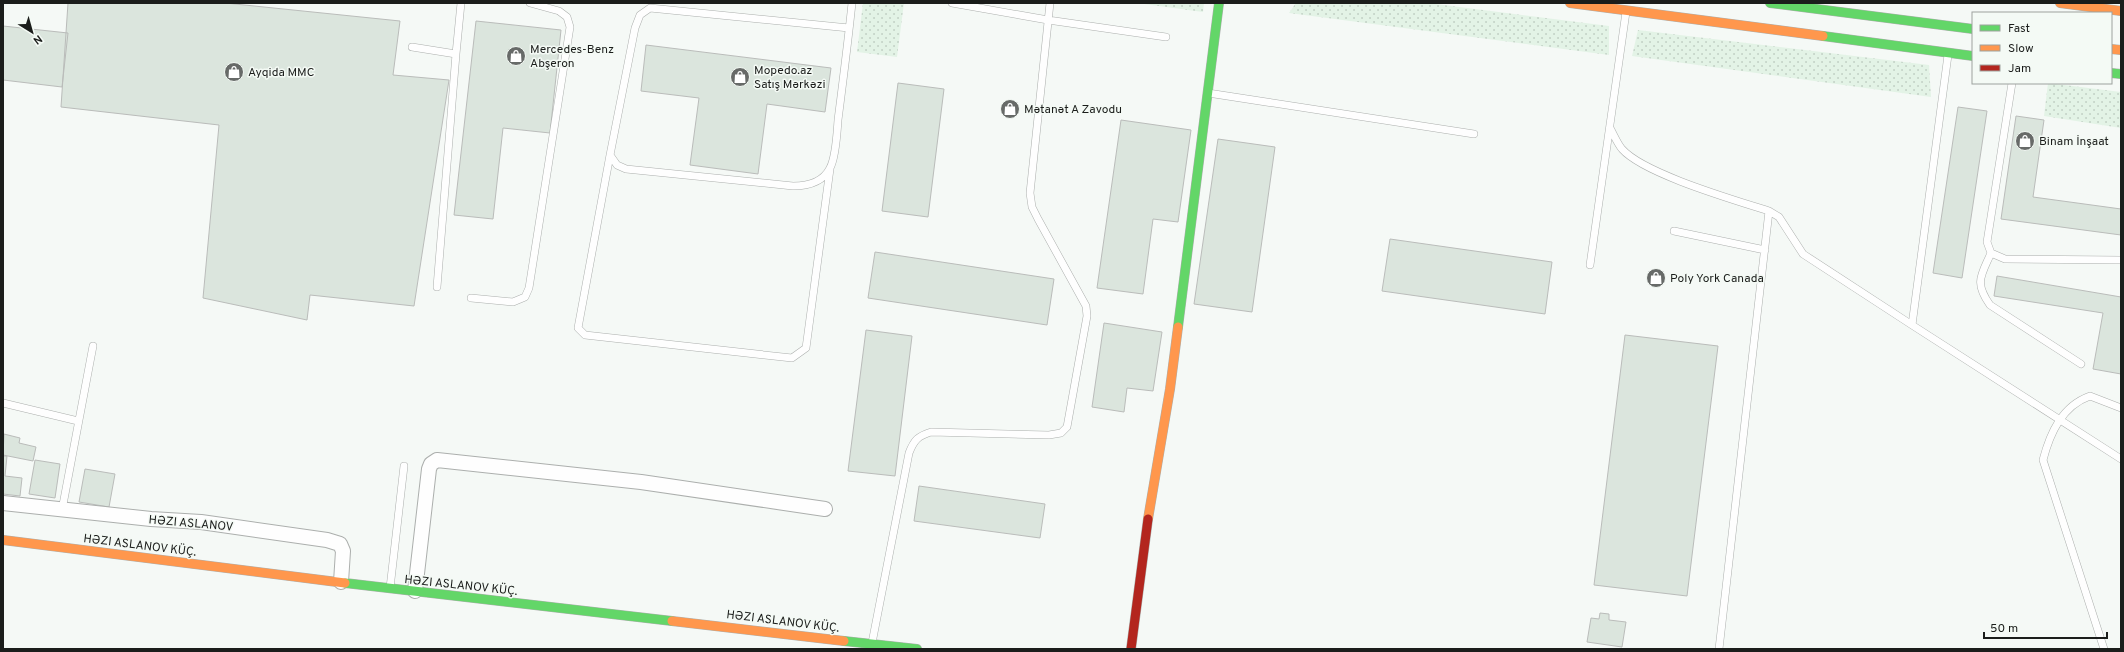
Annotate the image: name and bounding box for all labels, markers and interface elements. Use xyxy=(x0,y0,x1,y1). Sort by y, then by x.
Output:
north arrow xyxy=(12,12,52,52)
legend xyxy=(1972,12,2112,84)
text: Fast xyxy=(2008,21,2030,37)
text: N xyxy=(30,31,45,47)
text: Slow xyxy=(2008,41,2034,57)
place label: Mercedes-Benz Abşeron xyxy=(530,42,614,72)
shop icon: Mercedes-Benz Abşeron xyxy=(505,45,527,67)
shop icon: Ayqida MMC xyxy=(223,61,245,83)
text: Jam xyxy=(2008,61,2031,77)
place label: Mopedo.az Satış Mərkəzi xyxy=(754,63,826,93)
place label: Ayqida MMC xyxy=(248,65,315,81)
shop icon: Mopedo.az Satış Mərkəzi xyxy=(729,66,751,88)
shop icon: Mətanət A Zavodu xyxy=(999,98,1021,120)
place label: Mətanət A Zavodu xyxy=(1024,102,1122,118)
shop icon: Binam İnşaat xyxy=(2014,130,2036,152)
place label: Binam İnşaat xyxy=(2039,134,2109,150)
shop icon: Poly York Canada xyxy=(1645,267,1667,289)
place label: Poly York Canada xyxy=(1670,271,1764,287)
street label: HƏZI ASLANOV xyxy=(148,512,234,536)
street label: HƏZI ASLANOV KÜÇ. xyxy=(82,531,198,561)
street label: HƏZI ASLANOV KÜÇ. xyxy=(403,572,519,600)
street label: HƏZI ASLANOV KÜÇ. xyxy=(725,607,841,637)
scale bar xyxy=(1984,614,2107,640)
text: 50 m xyxy=(1990,621,2018,637)

